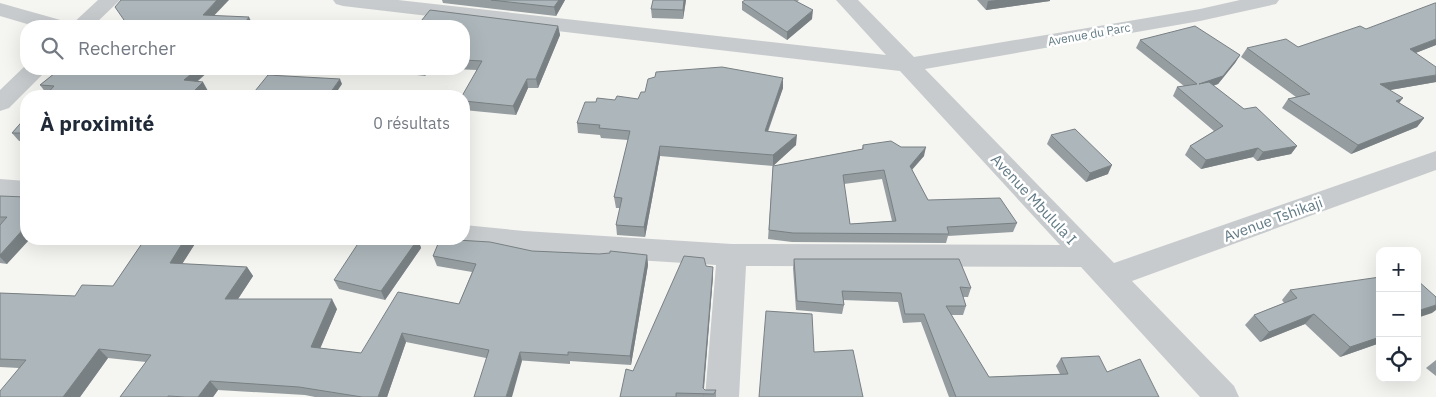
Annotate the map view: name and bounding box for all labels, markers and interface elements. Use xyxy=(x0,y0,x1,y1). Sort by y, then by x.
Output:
street label: Avenue du Parc xyxy=(1047,19,1131,49)
search box xyxy=(20,20,470,75)
icon: search xyxy=(38,34,66,62)
text: Rechercher xyxy=(78,36,176,60)
text: À proximité xyxy=(40,109,154,137)
text: 0 résultats xyxy=(373,113,450,133)
street label: Avenue Mbulula I xyxy=(987,150,1081,248)
street label: Avenue Tshikaji xyxy=(1221,192,1325,246)
map controls xyxy=(1376,247,1421,382)
button: + xyxy=(1376,247,1421,292)
button: − xyxy=(1376,292,1421,337)
button: locate xyxy=(1376,337,1421,382)

